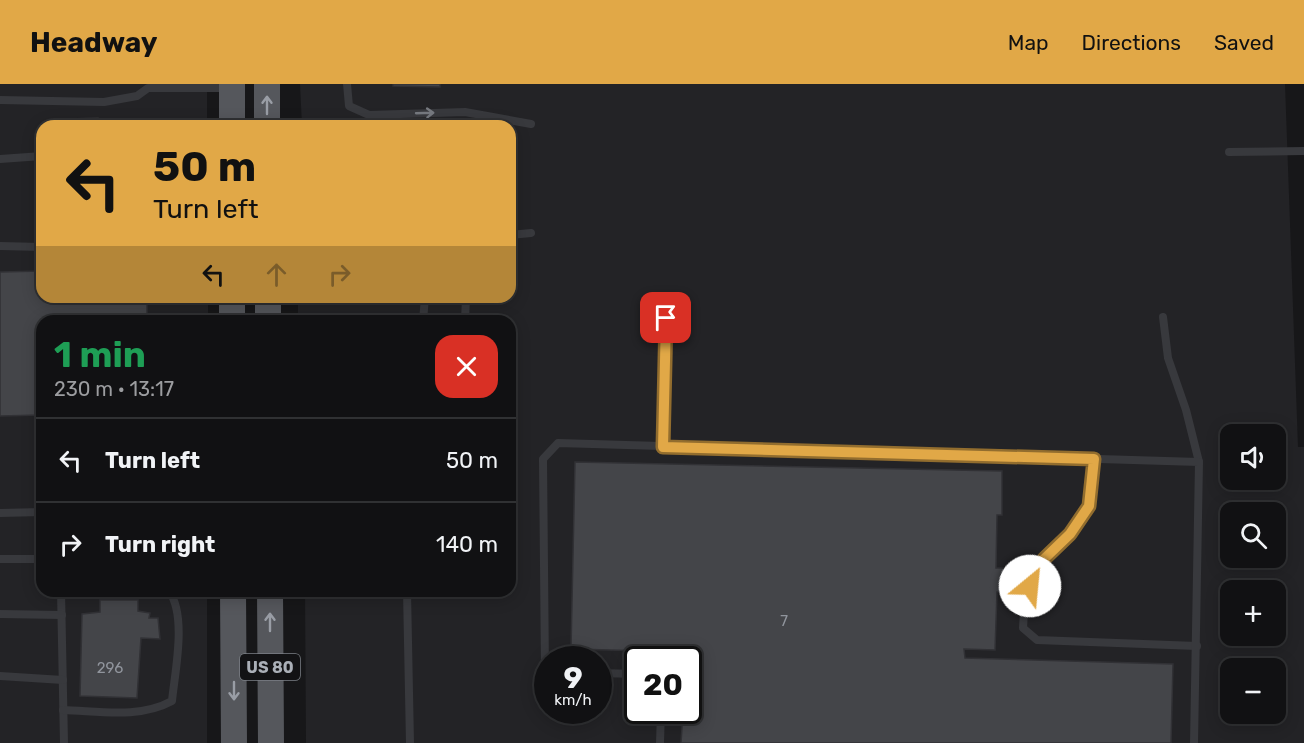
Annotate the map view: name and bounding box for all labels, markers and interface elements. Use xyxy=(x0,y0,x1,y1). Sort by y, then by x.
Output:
text: Headway xyxy=(30,26,157,59)
text: Map xyxy=(1008,30,1049,55)
text: Directions xyxy=(1082,30,1181,55)
text: Saved xyxy=(1214,30,1274,55)
one-way arrow xyxy=(261,96,273,115)
one-way arrow xyxy=(414,108,434,119)
text: 50 m xyxy=(153,142,256,192)
icon: left xyxy=(54,144,132,222)
text: Turn left xyxy=(153,193,258,225)
icon: left xyxy=(197,258,230,291)
icon: ahead xyxy=(260,258,293,291)
icon: right xyxy=(323,258,356,291)
pin xyxy=(640,292,691,343)
icon: arrive xyxy=(649,301,682,334)
text: 1 min xyxy=(54,333,146,376)
button: close xyxy=(435,335,498,398)
text: 230 m · 13:17 xyxy=(54,377,174,401)
map controls xyxy=(1220,424,1286,724)
button: sound xyxy=(1220,424,1286,490)
icon: left xyxy=(54,444,87,477)
text: Turn left xyxy=(105,447,200,474)
text: 50 m xyxy=(446,447,498,474)
button: search xyxy=(1220,502,1286,568)
icon: right xyxy=(54,528,87,561)
text: Turn right xyxy=(105,531,215,558)
text: 140 m xyxy=(436,531,498,558)
position arrow xyxy=(998,554,1062,618)
button: + xyxy=(1220,580,1286,646)
one-way arrow xyxy=(264,612,276,632)
house number: 7 xyxy=(780,612,788,630)
speed limit sign: 20 xyxy=(624,646,702,724)
road number: US 80 xyxy=(240,654,300,680)
button: − xyxy=(1220,658,1286,724)
house number: 296 xyxy=(97,659,123,677)
text: 9 xyxy=(563,660,583,696)
one-way arrow xyxy=(228,681,240,701)
text: km/h xyxy=(554,691,592,709)

